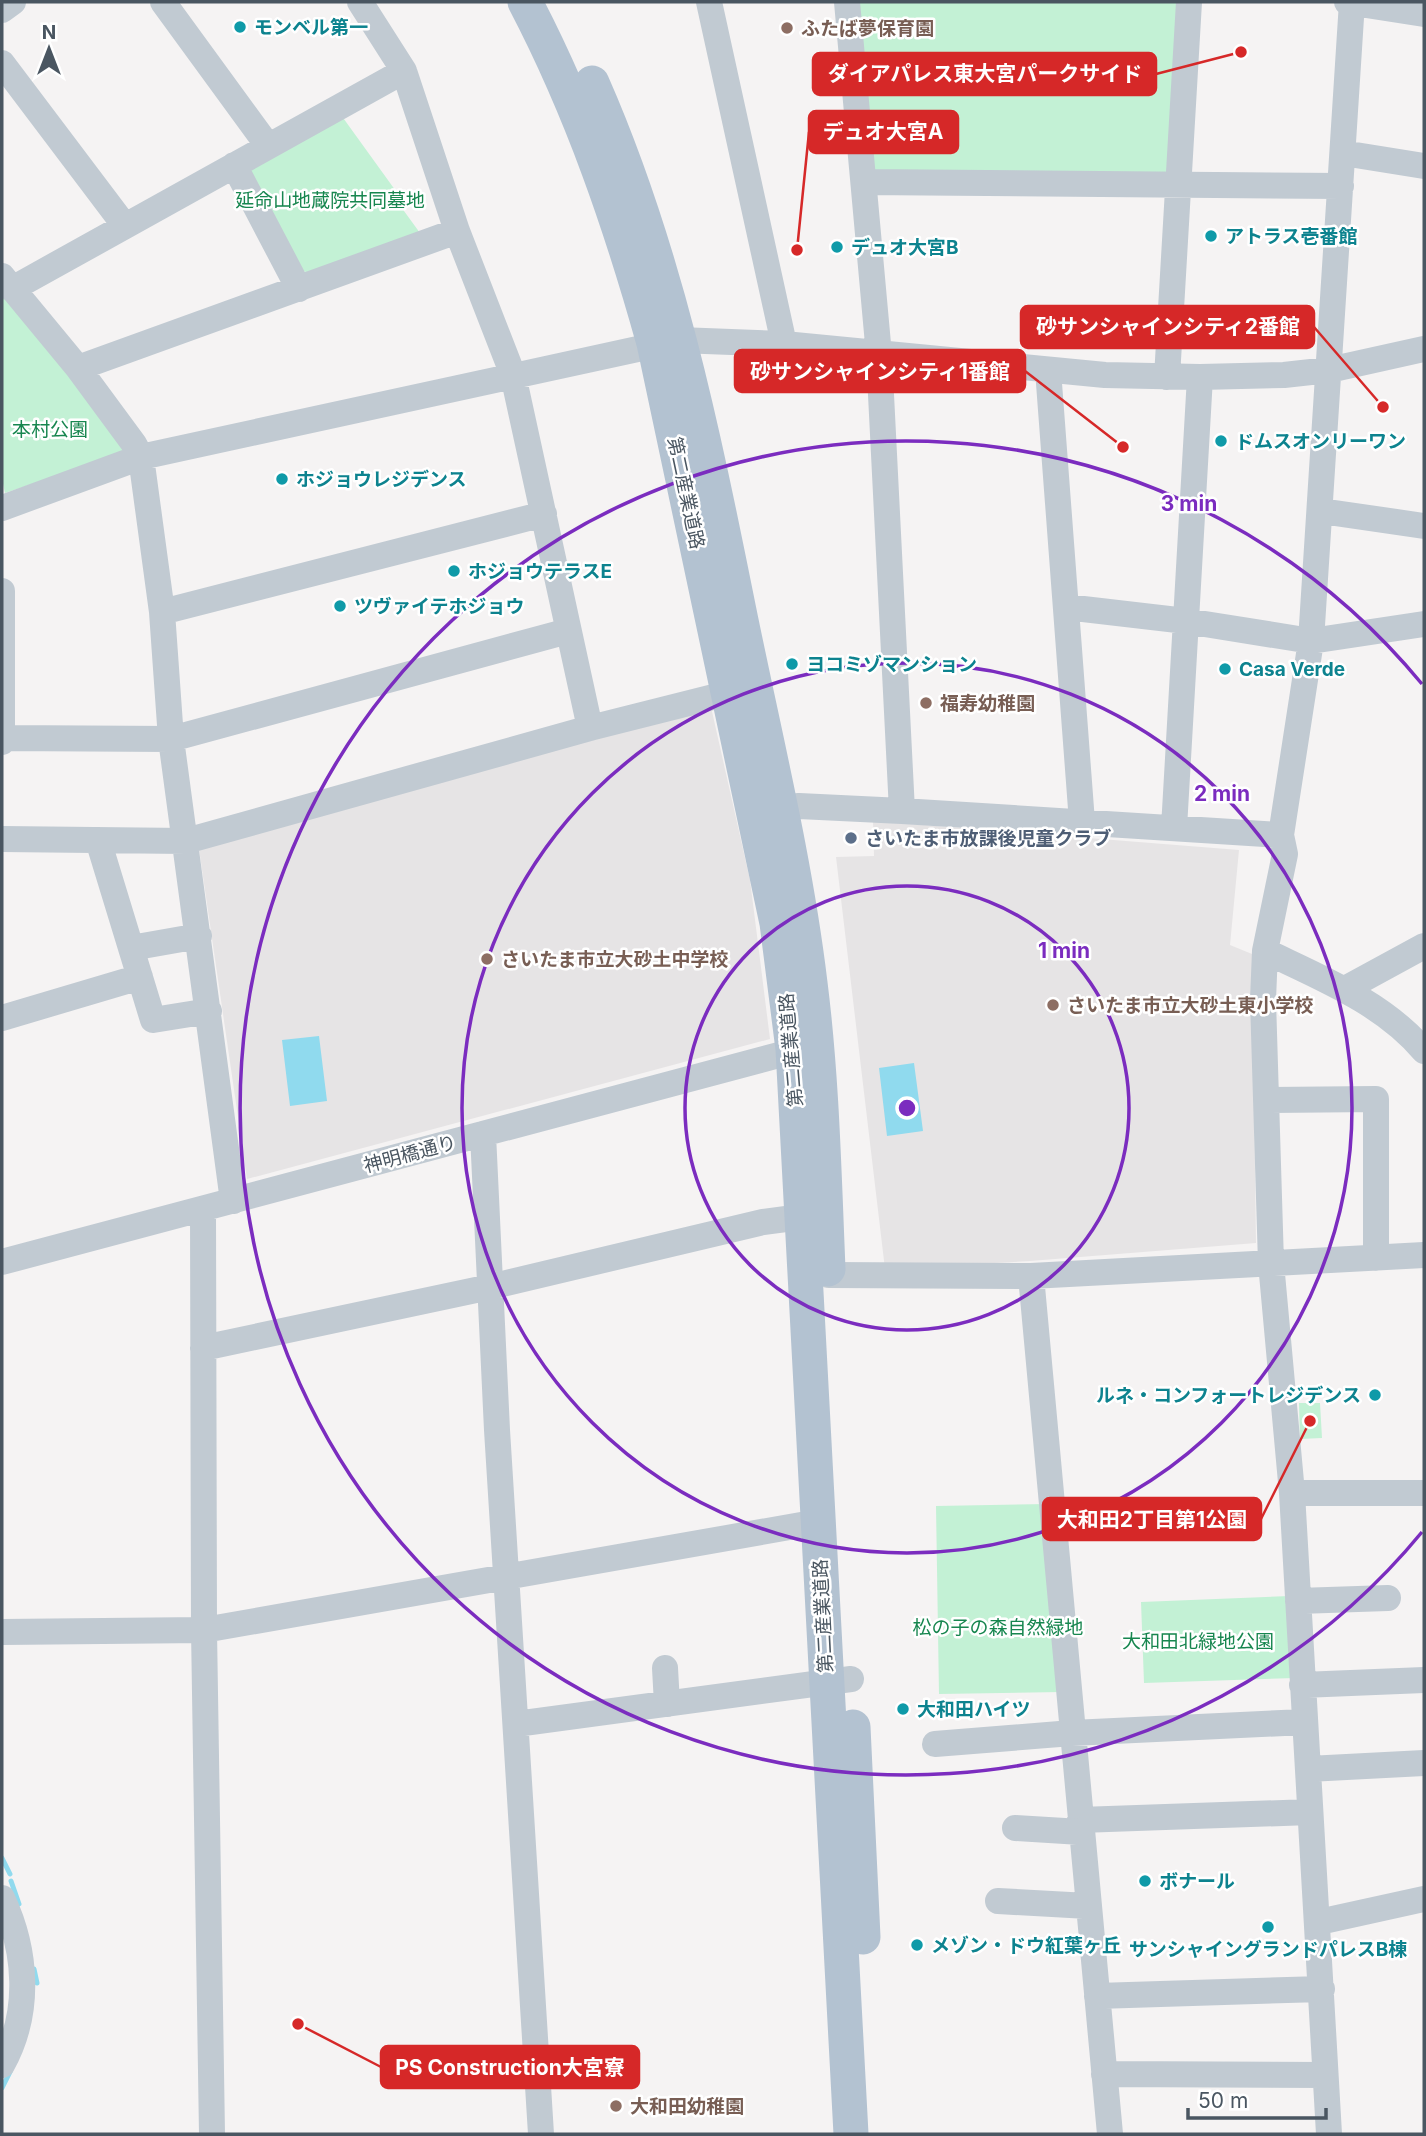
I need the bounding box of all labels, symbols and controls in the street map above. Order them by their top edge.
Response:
north arrow [14,14,84,84]
place label: モンベル第一 [254,16,368,39]
place label: ふたば夢保育園 [801,17,934,40]
marker: モンベル第一 [232,19,248,35]
marker: ふたば夢保育園 [779,20,795,36]
text: N [42,21,56,44]
callout: ダイアパレス東大宮パークサイド [813,53,1156,95]
text: ダイアパレス東大宮パークサイド [828,61,1142,86]
callout: デュオ大宮A [809,111,958,153]
text: デュオ大宮A [823,119,944,144]
park label: 延命山地蔵院共同墓地 [235,189,425,212]
place label: アトラス壱番館 [1225,225,1358,248]
marker: アトラス壱番館 [1203,228,1219,244]
place label: デュオ大宮B [851,236,959,259]
marker: デュオ大宮B [829,239,845,255]
callout: 砂サンシャインシティ2番館 [1021,306,1314,348]
text: 砂サンシャインシティ2番館 [1036,314,1300,339]
callout: 砂サンシャインシティ1番館 [735,350,1025,392]
text: 砂サンシャインシティ1番館 [750,359,1010,384]
park label: 本村公園 [12,418,88,441]
place label: ドムスオンリーワン [1235,430,1406,453]
marker: ドムスオンリーワン [1213,433,1229,449]
street label: 第二産業道路 [663,435,709,551]
place label: ホジョウレジデンス [296,468,467,491]
marker: ホジョウレジデンス [274,471,290,487]
text: 3 min [1161,491,1217,516]
place label: ホジョウテラスE [468,560,612,583]
marker: ホジョウテラスE [446,563,462,579]
place label: ツヴァイテホジョウ [354,595,525,618]
marker: ツヴァイテホジョウ [332,598,348,614]
place label: ヨコミゾマンション [806,653,977,676]
marker: ヨコミゾマンション [784,656,800,672]
place label: Casa Verde [1239,658,1345,681]
marker: Casa Verde [1217,661,1233,677]
place label: 福寿幼稚園 [940,692,1035,715]
marker: 福寿幼稚園 [918,695,934,711]
text: 2 min [1194,781,1250,806]
place label: さいたま市放課後児童クラブ [865,827,1111,850]
marker: さいたま市放課後児童クラブ [843,830,859,846]
text: 1 min [1038,938,1090,963]
place label: さいたま市立大砂土中学校 [501,948,728,971]
marker: さいたま市立大砂土中学校 [479,951,495,967]
street label: 第二産業道路 [775,992,807,1108]
place label: さいたま市立大砂土東小学校 [1067,994,1313,1017]
marker: さいたま市立大砂土東小学校 [1045,997,1061,1013]
centre of rings [895,1096,919,1120]
street label: 神明橋通り [361,1131,459,1177]
place label: ルネ・コンフォートレジデンス [1096,1384,1361,1407]
marker: ルネ・コンフォートレジデンス [1367,1387,1383,1403]
callout: 大和田2丁目第1公園 [1043,1498,1261,1540]
text: 大和田2丁目第1公園 [1057,1507,1247,1532]
street label: 第二産業道路 [809,1558,837,1674]
park label: 松の子の森自然緑地 [912,1616,1084,1639]
park label: 大和田北緑地公園 [1122,1630,1274,1653]
place label: 大和田ハイツ [917,1698,1031,1721]
marker: 大和田ハイツ [895,1701,911,1717]
place label: ボナール [1159,1870,1235,1893]
marker: ボナール [1137,1873,1153,1889]
marker: サンシャイングランドパレスB棟 [1260,1919,1276,1935]
place label: メゾン・ドウ紅葉ヶ丘 [931,1934,1121,1957]
marker: メゾン・ドウ紅葉ヶ丘 [909,1937,925,1953]
place label: サンシャイングランドパレスB棟 [1129,1938,1407,1961]
callout: PS Construction大宮寮 [381,2046,639,2088]
text: PS Construction大宮寮 [395,2055,625,2080]
scale bar [1188,2076,1326,2120]
text: 50 m [1198,2088,1248,2113]
place label: 大和田幼稚園 [630,2095,744,2118]
marker: 大和田幼稚園 [608,2098,624,2114]

